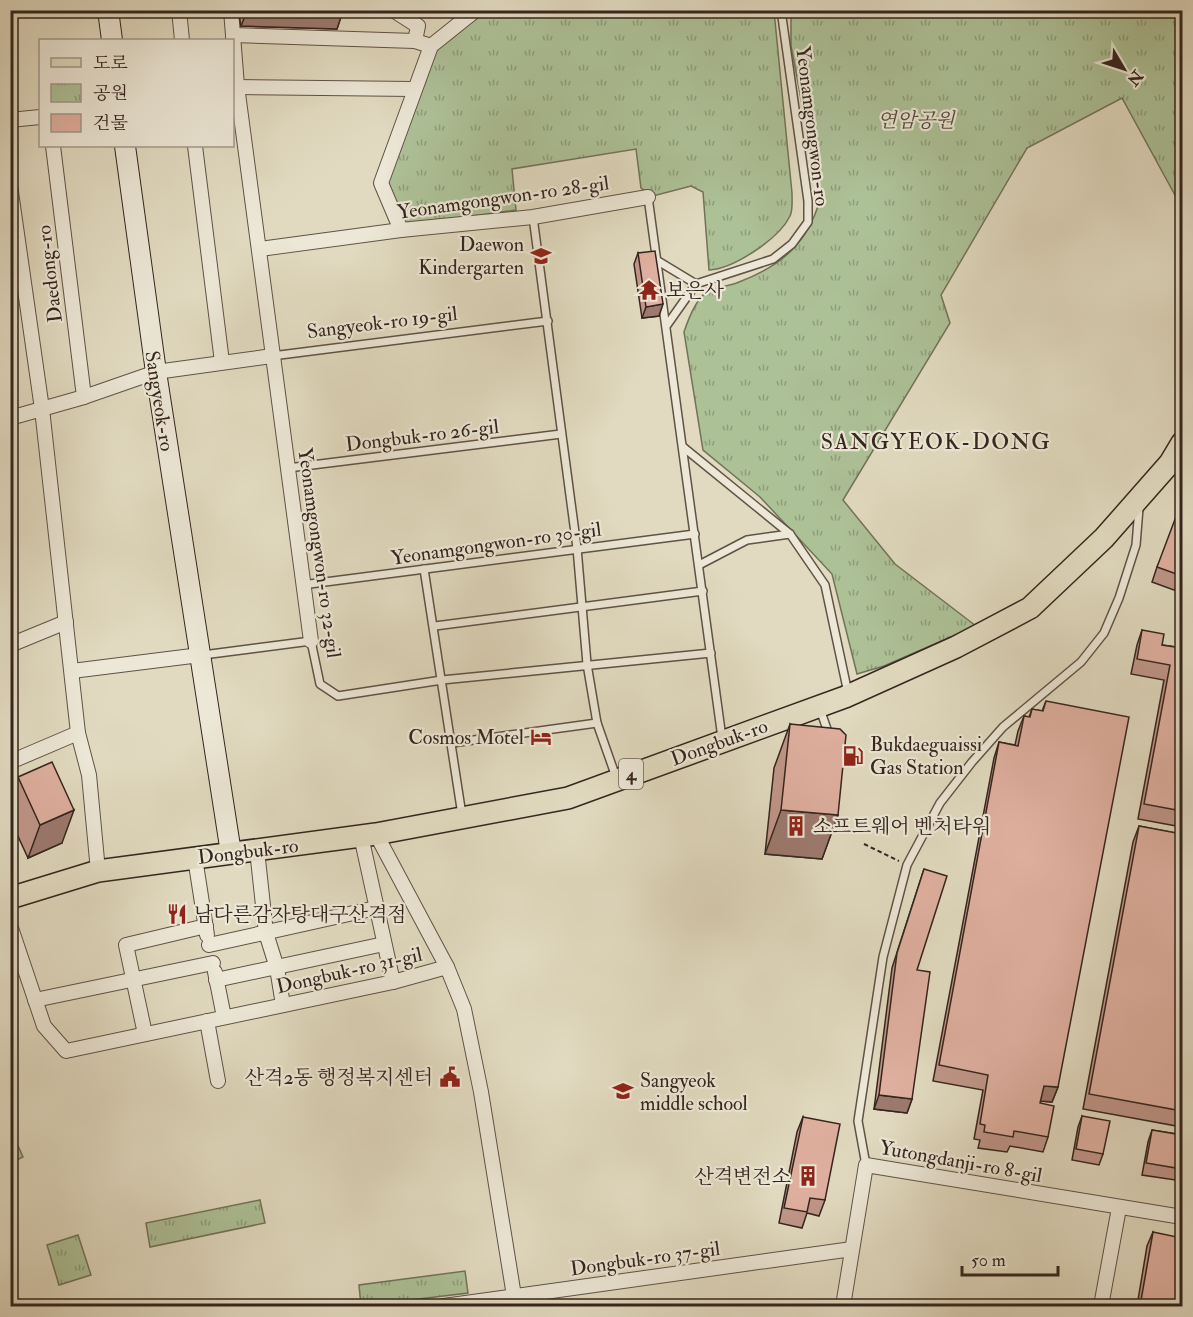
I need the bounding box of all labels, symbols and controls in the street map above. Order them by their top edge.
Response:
legend [39,39,234,147]
north arrow [1094,39,1154,99]
street label: Yeonamgongwon-ro [790,45,835,208]
text: 도로 [93,52,128,75]
text: N [1122,65,1148,90]
text: 공원 [93,82,128,105]
park label: 연암공원 [877,108,956,133]
text: 건물 [93,112,128,135]
street label: Yeonamgongwon-ro 28-gil [396,170,611,225]
street label: Daedong-ro [31,224,68,324]
place label: Daewon Kindergarten [418,232,524,280]
school or university icon: Daewon Kindergarten [529,244,553,268]
temple icon: 보은사 [637,278,661,302]
place label: 보은사 [666,278,725,303]
street label: Sangyeok-ro 19-gil [305,301,459,344]
street label: Sangyeok-ro [139,349,180,453]
street label: Dongbuk-ro 26-gil [344,414,500,457]
district label: SANGYEOK-DONG [821,428,1051,456]
street label: Yeonamgongwon-ro 32-gil [292,446,347,660]
street label: Yeonamgongwon-ro 30-gil [389,516,603,571]
street label: Dongbuk-ro [667,713,771,772]
place label: Cosmos Motel [408,725,524,750]
hotel icon: Cosmos Motel [529,725,553,749]
place label: Bukdaeguaissi Gas Station [870,732,982,780]
fuel station icon: Bukdaeguaissi Gas Station [841,744,865,768]
road number: 4 [619,759,643,789]
building icon: 소프트웨어 벤처타워 [784,814,808,838]
place label: 소프트웨어 벤처타워 [813,814,991,839]
street label: Dongbuk-ro [196,833,300,870]
restaurant icon: 남다른감자탕대구산격점 [165,902,189,926]
place label: 남다른감자탕대구산격점 [194,902,407,927]
street label: Dongbuk-ro 31-gil [274,942,425,999]
place label: 산격2동 행정복지센터 [245,1065,433,1090]
public building icon: 산격2동 행정복지센터 [438,1065,462,1089]
place label: Sangyeok middle school [640,1068,748,1116]
school or university icon: Sangyeok middle school [611,1079,635,1103]
street label: Yutongdanji-ro 8-gil [878,1135,1044,1188]
place label: 산격변전소 [694,1164,791,1189]
building icon: 산격변전소 [796,1164,820,1188]
street label: Dongbuk-ro 37-gil [569,1236,722,1281]
scale bar [962,1239,1058,1277]
text: 50 m [971,1249,1006,1272]

